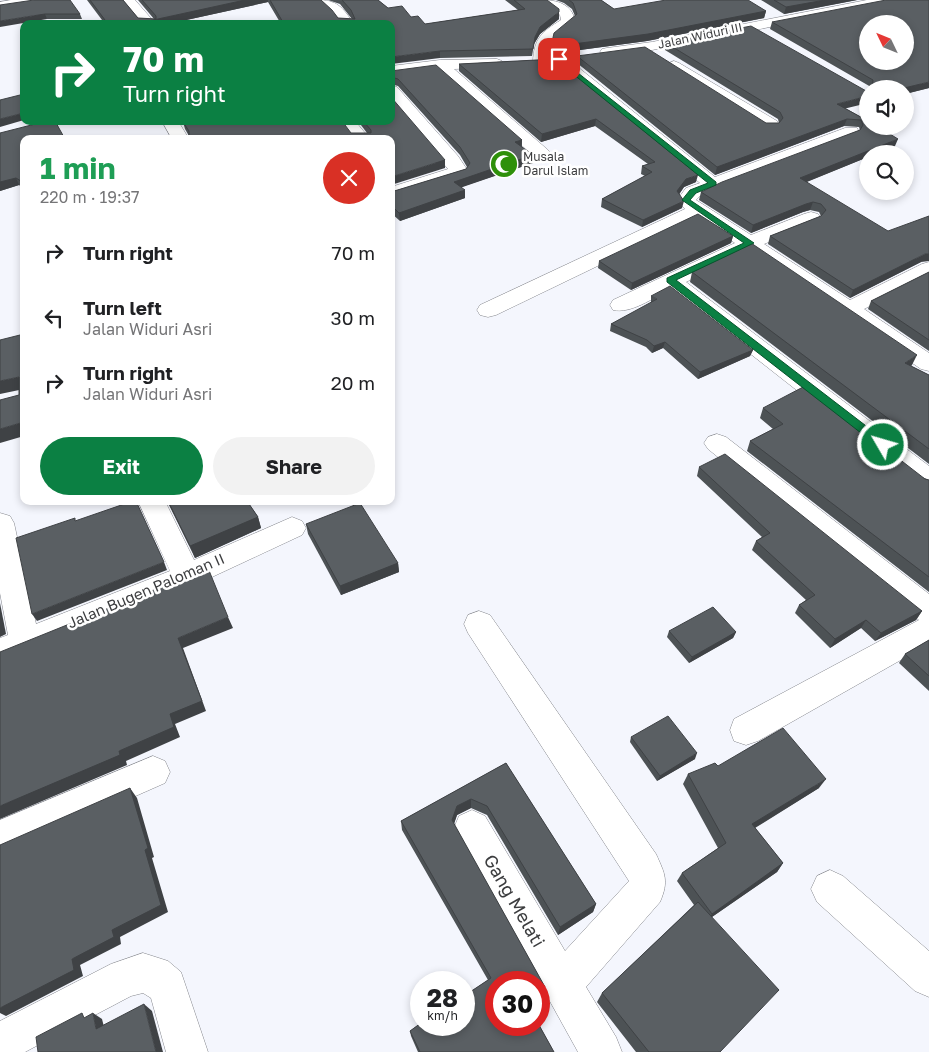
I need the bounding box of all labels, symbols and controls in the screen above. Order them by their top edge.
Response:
north arrow [859,15,914,70]
map controls [859,15,914,200]
street label: Jalan Widuri III [656,19,744,52]
text: 70 m [123,38,204,80]
pin [538,38,580,80]
icon: right [40,40,105,105]
icon: arrive [545,45,573,73]
text: Turn right [123,80,226,107]
button: sound [859,80,914,135]
button: search [859,145,914,200]
mosque icon: Musala Darul Islam [489,149,519,179]
place label: Musala Darul Islam [523,149,588,178]
text: 1 min [40,150,116,186]
button: close [323,152,375,204]
text: 220 m · 19:37 [40,187,140,207]
icon: right [40,239,68,267]
text: Turn right [83,241,173,264]
text: 70 m [332,241,375,264]
text: Turn left [83,296,162,319]
icon: left [40,304,68,332]
text: 30 m [331,306,375,329]
text: Jalan Widuri Asri [83,319,212,339]
text: Turn right [83,361,173,384]
icon: right [40,369,68,397]
text: 20 m [331,371,375,394]
text: Jalan Widuri Asri [83,384,212,404]
position arrow [856,418,908,470]
button: Exit [40,437,203,495]
button: Share [213,437,375,495]
street label: Jalan Bugen Paloman II [64,549,227,631]
street label: Gang Melati [480,850,550,951]
speed limit sign: 30 [485,971,550,1036]
text: 28 [427,982,458,1013]
text: km/h [427,1008,458,1023]

